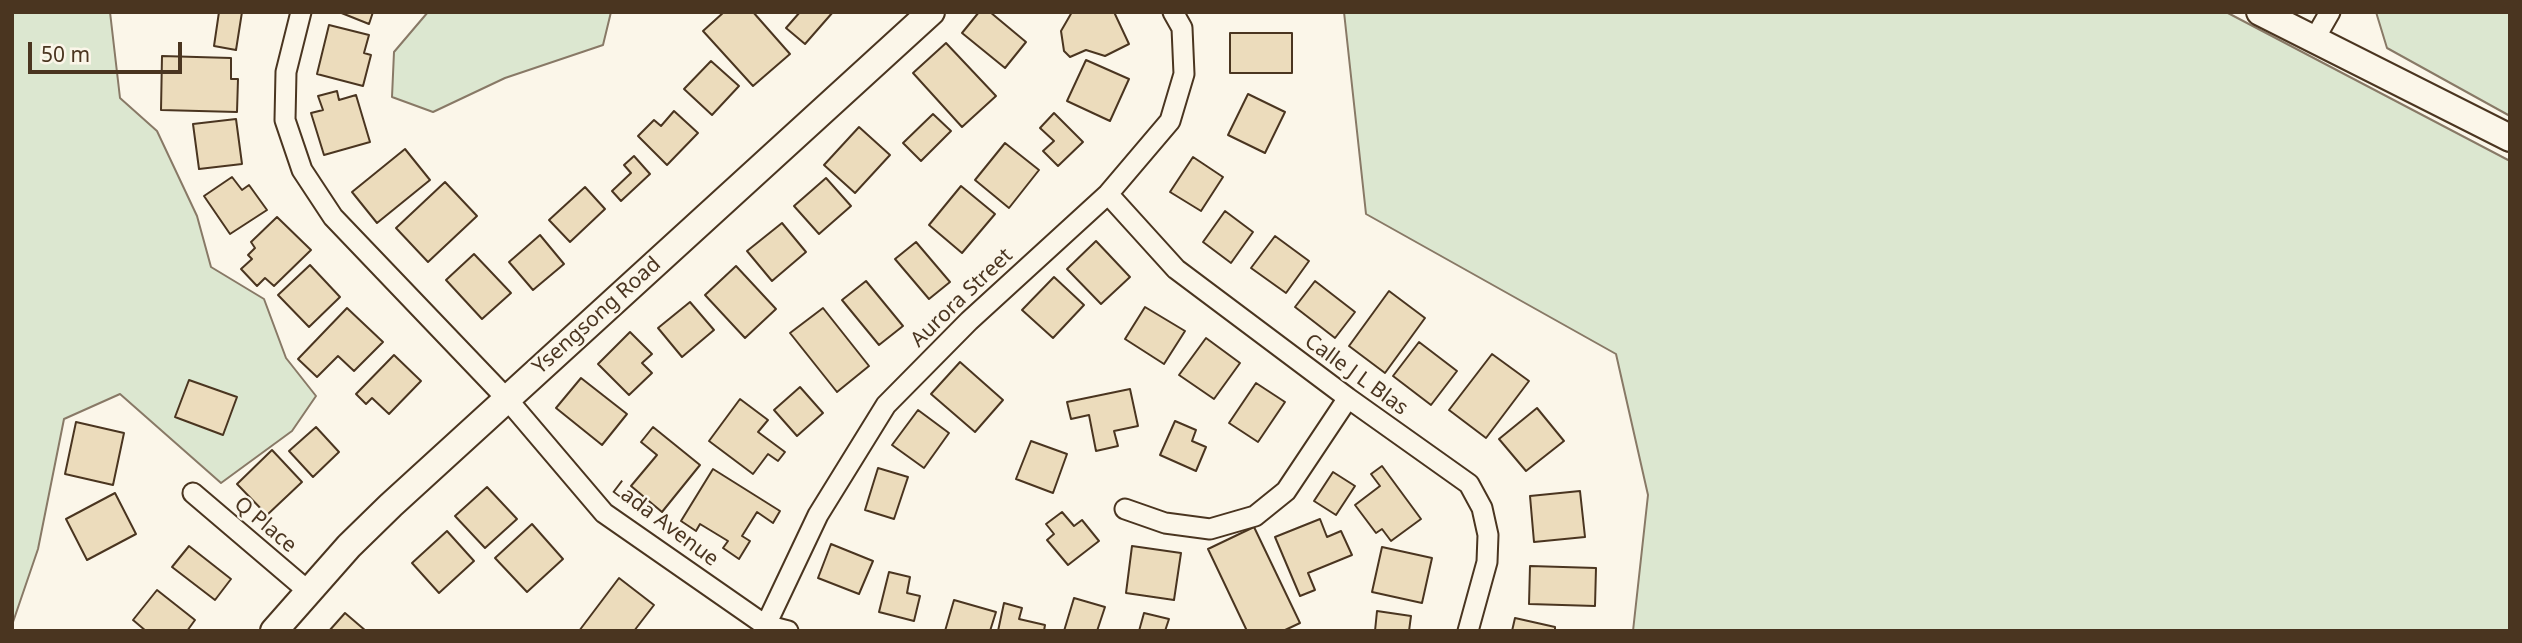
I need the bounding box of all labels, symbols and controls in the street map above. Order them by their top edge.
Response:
scale bar [32,28,186,72]
text: 50 m [41,40,90,68]
street label: Aurora Street [906,243,1018,353]
street label: Ysengsong Road [528,252,666,380]
street label: Calle J L Blas [1299,329,1413,421]
street label: Lada Avenue [607,476,723,572]
street label: Q Place [229,492,301,558]

